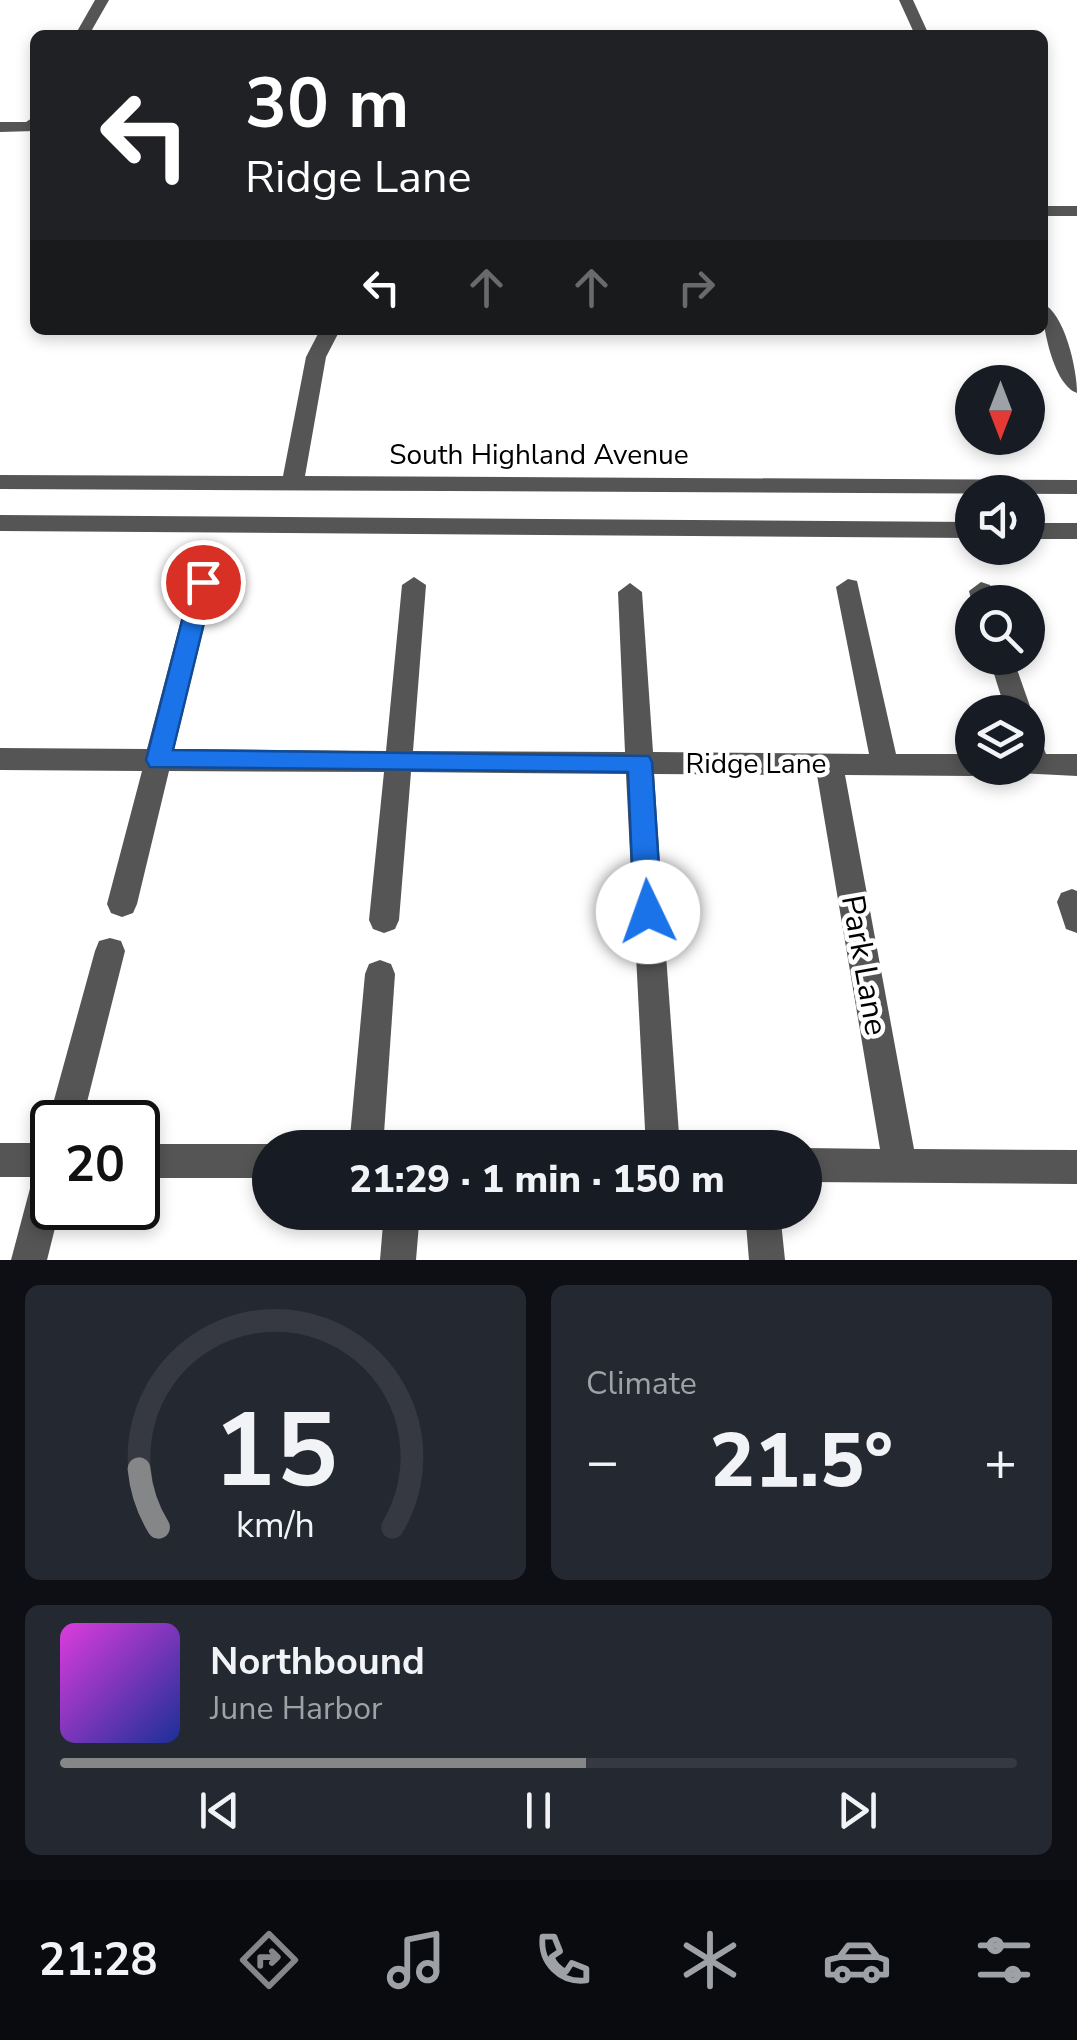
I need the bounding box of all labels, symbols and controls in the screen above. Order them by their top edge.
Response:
text: 30 m [245,56,409,152]
icon: left [80,70,210,200]
text: Ridge Lane [245,147,471,208]
icon: left [354,260,409,315]
icon: ahead [459,260,514,315]
icon: ahead [564,260,619,315]
icon: right [669,260,724,315]
north arrow [955,365,1045,455]
map controls [955,365,1045,785]
street label: South Highland Avenue [389,436,689,474]
button: sound [955,475,1045,565]
pin [161,540,246,625]
icon: arrive [176,555,231,610]
button: search [955,585,1045,675]
button: layers [955,695,1045,785]
street label: Ridge Lane [686,745,826,783]
position arrow [596,860,700,964]
street label: Park Lane [831,892,898,1039]
speed limit sign: 20 [30,1100,160,1230]
text: 21:29 · 1 min · 150 m [349,1154,725,1205]
text: Climate [586,1362,697,1405]
text: 15 [213,1380,338,1522]
text: 21.5° [710,1410,893,1512]
text: − [586,1424,619,1499]
text: + [984,1424,1017,1499]
text: km/h [236,1501,315,1550]
text: Northbound [210,1636,425,1687]
text: June Harbor [210,1687,382,1730]
icon: previous [192,1783,247,1838]
icon: pause [511,1783,566,1838]
icon: next [830,1783,885,1838]
icon: directions [234,1925,304,1995]
icon: music [381,1925,451,1995]
icon: phone [528,1925,598,1995]
icon: climate [675,1925,745,1995]
icon: car [822,1925,892,1995]
icon: filters [969,1925,1039,1995]
text: 21:28 [38,1930,158,1991]

